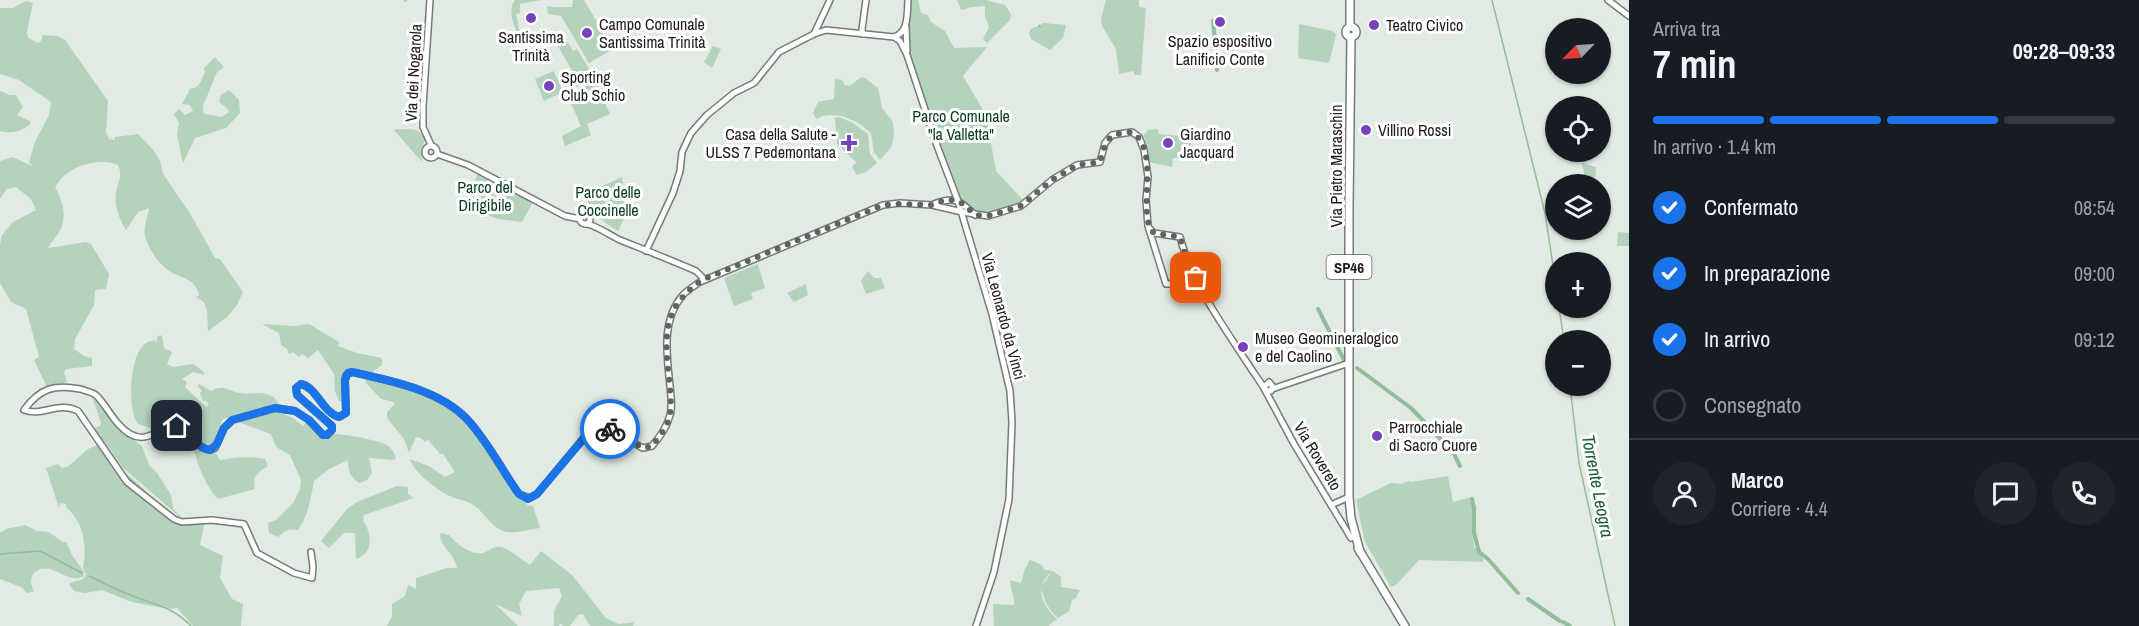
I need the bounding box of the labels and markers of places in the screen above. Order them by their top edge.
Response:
marker: Santissima Trinità [524,11,538,25]
place label: Campo Comunale Santissima Trinità [599,13,706,53]
place label: Teatro Civico [1386,14,1463,36]
marker: Spazio espositivo Lanificio Conte [1213,15,1227,29]
marker: Teatro Civico [1367,18,1381,32]
place label: Santissima Trinità [498,26,565,66]
marker: Campo Comunale Santissima Trinità [580,26,594,40]
place label: Spazio espositivo Lanificio Conte [1168,30,1272,70]
place label: Sporting Club Schio [561,66,625,106]
marker: Sporting Club Schio [542,79,556,93]
place label: Villino Rossi [1378,119,1451,141]
place label: Casa della Salute - ULSS 7 Pedemontana [705,123,837,163]
place label: Giardino Jacquard [1180,123,1234,163]
marker: Villino Rossi [1359,123,1373,137]
marker: Casa della Salute - ULSS 7 Pedemontana [840,134,858,152]
marker: Giardino Jacquard [1161,136,1175,150]
pin [1170,252,1221,303]
place label: Museo Geomineralogico e del Caolino [1255,327,1399,367]
marker: Museo Geomineralogico e del Caolino [1236,340,1250,354]
pin [151,400,202,451]
place label: Parrocchiale di Sacro Cuore [1389,416,1477,456]
marker: Parrocchiale di Sacro Cuore [1370,429,1384,443]

